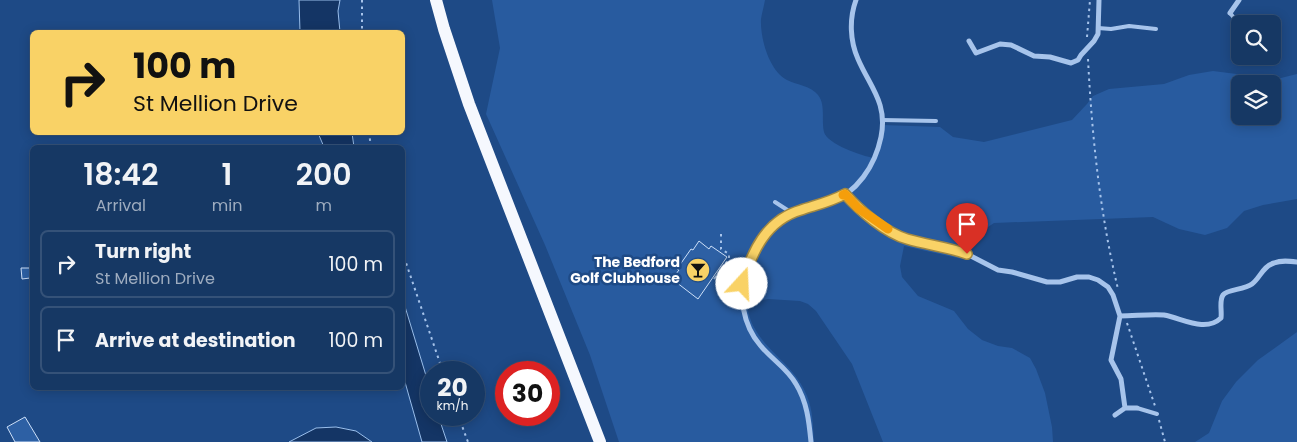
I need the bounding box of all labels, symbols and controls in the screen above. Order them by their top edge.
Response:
map controls [1231,15,1281,125]
button: search [1231,15,1281,65]
text: 100 m [133,41,236,90]
icon: right [50,50,115,115]
button: layers [1231,75,1281,125]
text: St Mellion Drive [133,88,298,119]
text: 18:42 [83,153,158,196]
text: 1 [222,153,232,196]
text: 200 [296,153,352,196]
text: Arrival [96,194,146,217]
text: min [212,194,242,217]
text: m [315,194,332,217]
pin [946,203,988,254]
icon: arrive [953,210,981,238]
text: Turn right [95,238,191,265]
icon: right [52,250,80,278]
text: 100 m [328,251,383,278]
place label: The Bedford Golf Clubhouse [570,252,680,288]
bar icon: The Bedford Golf Clubhouse [685,257,711,283]
position arrow [715,257,767,309]
text: St Mellion Drive [95,267,215,290]
icon: arrive [52,326,80,354]
text: Arrive at destination [95,327,296,354]
text: 100 m [328,327,383,354]
speed limit sign: 30 [495,361,560,426]
text: 20 [437,370,468,405]
text: km/h [437,397,468,414]

